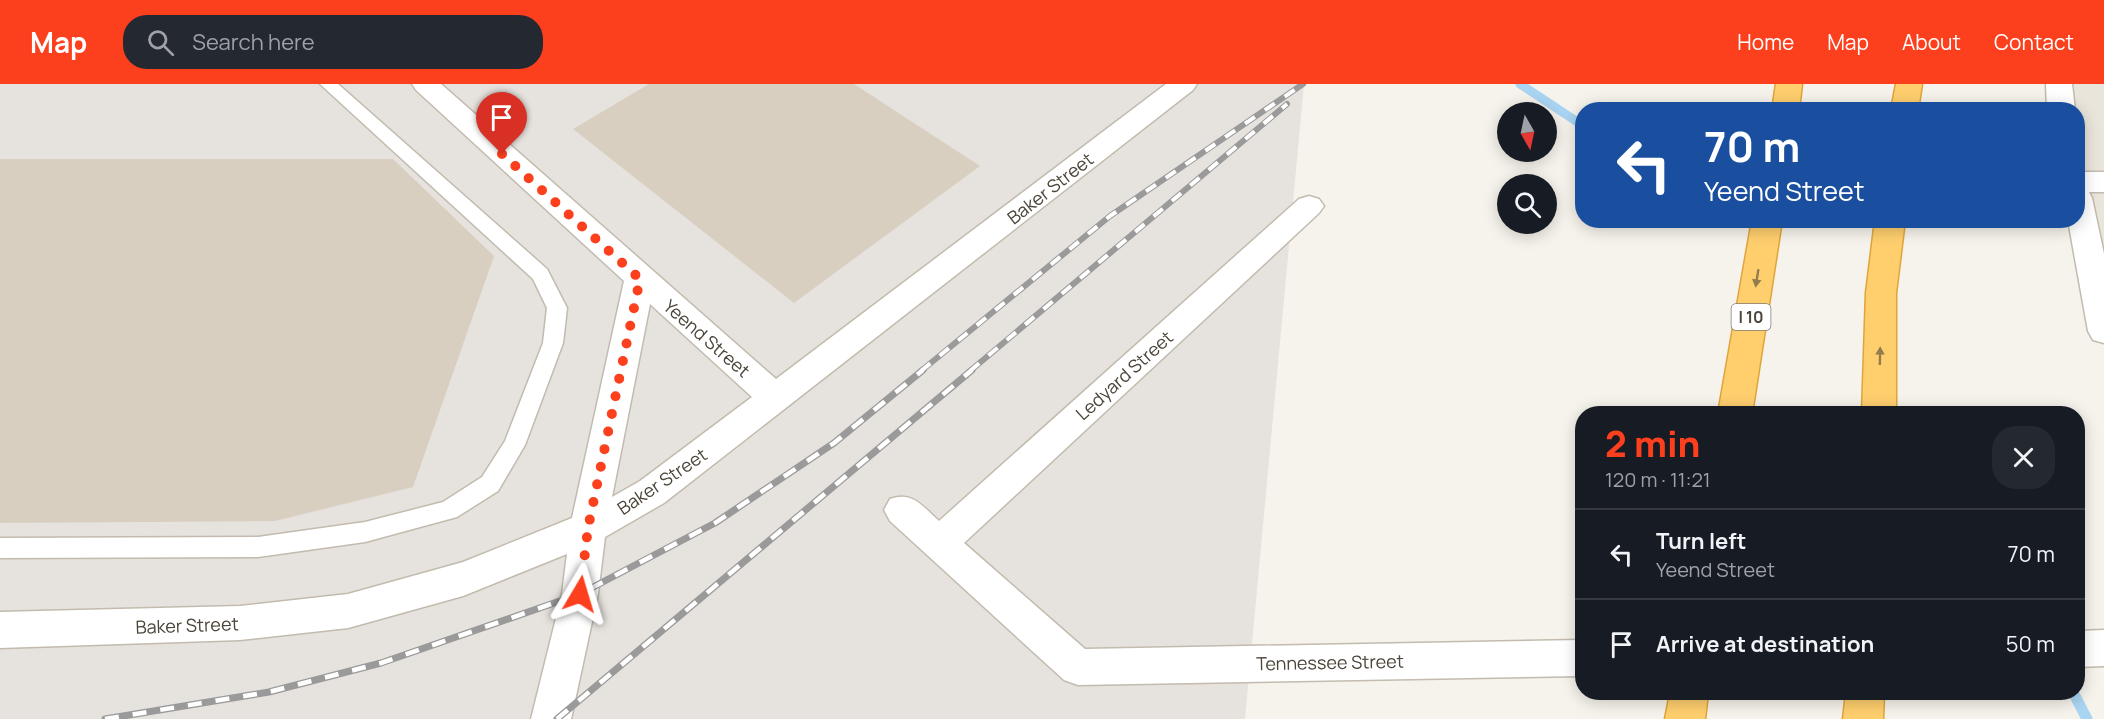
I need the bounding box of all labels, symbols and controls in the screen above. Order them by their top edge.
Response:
search box [123,15,543,69]
text: Map [30,23,87,61]
icon: search [144,26,177,59]
text: Search here [192,27,315,57]
text: Home [1737,28,1794,56]
text: Map [1827,28,1869,56]
text: About [1902,28,1961,56]
text: Contact [1994,28,2074,56]
pin [476,92,527,154]
icon: arrive [485,101,518,134]
north arrow [1497,102,1557,162]
map controls [1497,102,1557,234]
text: 70 m [1704,117,1800,175]
icon: left [1605,126,1683,204]
street label: Baker Street [1002,147,1098,229]
text: Yeend Street [1704,172,1865,209]
button: search [1497,174,1557,234]
one-way arrow [1753,269,1762,288]
street label: Yeend Street [659,294,755,382]
road number: I 10 [1732,304,1770,330]
street label: Ledyard Street [1070,325,1178,425]
one-way arrow [1875,346,1885,365]
text: 2 min [1605,419,1700,468]
button: close [1992,426,2055,489]
street label: Baker Street [612,442,712,520]
text: 120 m · 11:21 [1605,466,1711,493]
text: Turn left [1656,526,1746,556]
icon: left [1605,538,1638,571]
text: 70 m [2007,539,2055,569]
text: Yeend Street [1656,556,1775,583]
position arrow [548,562,612,626]
street label: Baker Street [135,611,239,639]
icon: arrive [1605,628,1638,661]
text: Arrive at destination [1656,629,1874,659]
text: 50 m [2006,629,2055,659]
street label: Tennessee Street [1256,649,1404,675]

